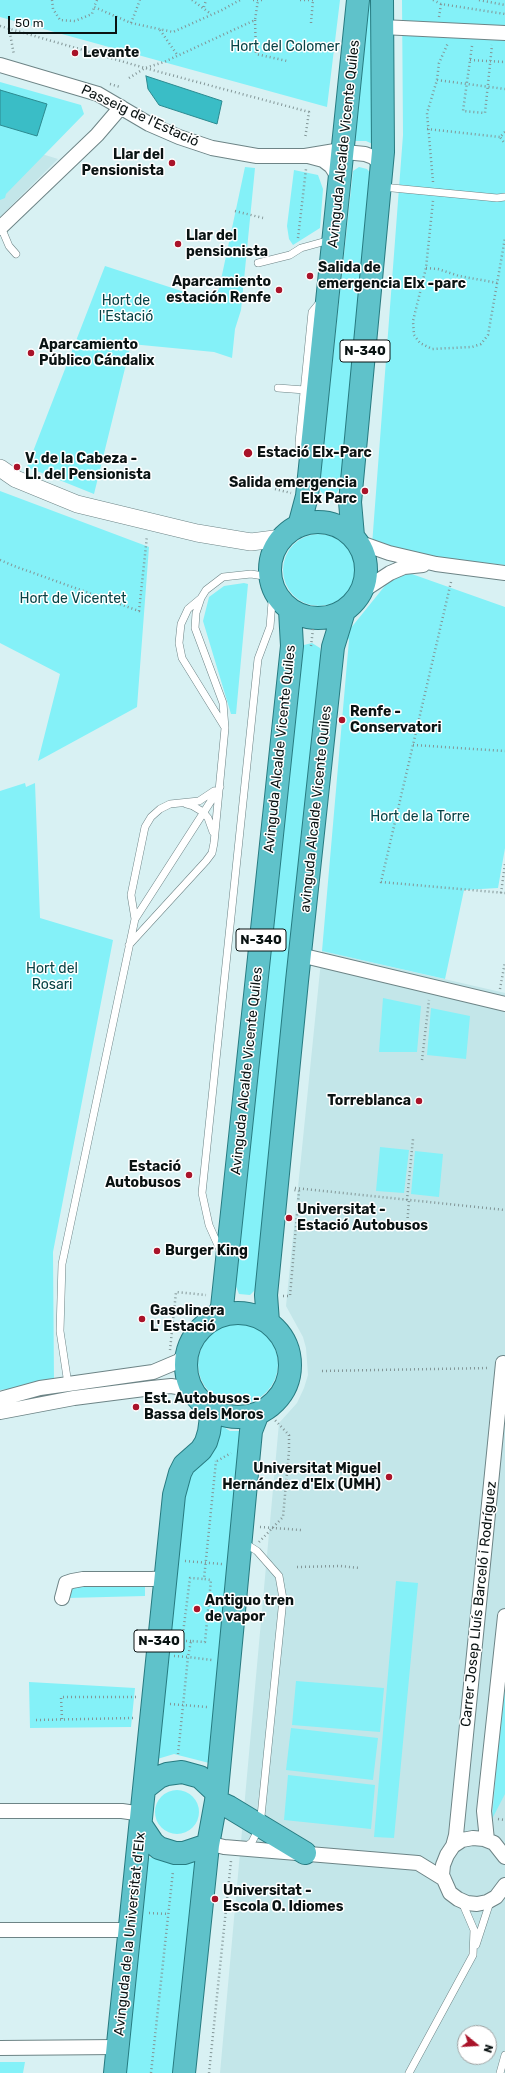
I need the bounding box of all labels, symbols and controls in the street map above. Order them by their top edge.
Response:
scale bar [10,8,119,34]
text: 50 m [15,16,43,30]
park label: Hort del Colomer [230,39,340,55]
street label: Avinguda Alcalde Vicente Quiles [325,39,363,249]
place label: Levante [83,45,139,61]
marker: Levante [70,48,80,58]
street label: Passeig de l'Estació [78,81,202,151]
place label: Llar del Pensionista [81,147,164,180]
marker: Llar del Pensionista [167,158,177,168]
place label: Llar del pensionista [186,228,268,260]
marker: Llar del pensionista [173,239,183,249]
place label: Salida de emergencia Elx -parc [318,260,466,292]
marker: Salida de emergencia Elx -parc [305,271,315,281]
place label: Aparcamiento estación Renfe [166,274,271,306]
marker: Aparcamiento estación Renfe [274,285,284,295]
park label: Hort de l'Estació [99,293,153,326]
place label: Aparcamiento Público Cándalix [39,337,154,370]
road number: N-340 [340,340,390,362]
marker: Aparcamiento Público Cándalix [26,348,36,358]
place label: Estació Elx-Parc [257,445,372,461]
marker: Estació Elx-Parc [242,447,254,459]
place label: V. de la Cabeza - Ll. del Pensionista [25,451,151,484]
marker: V. de la Cabeza - Ll. del Pensionista [12,462,22,472]
place label: Salida emergencia Elx Parc [229,475,357,508]
marker: Salida emergencia Elx Parc [360,486,370,496]
park label: Hort de Vicentet [19,591,127,607]
street label: Avinguda Alcalde Vicente Quiles [261,644,299,854]
place label: Renfe - Conservatori [350,704,441,736]
street label: avinguda Alcalde Vicente Quiles [297,705,335,913]
marker: Renfe - Conservatori [337,715,347,725]
park label: Hort de la Torre [370,809,470,825]
road number: N-340 [236,929,286,951]
park label: Hort del Rosari [26,961,78,994]
street label: Avinguda Alcalde Vicente Quiles [228,966,266,1176]
place label: Torreblanca [327,1093,411,1109]
marker: Torreblanca [414,1096,424,1106]
place label: Estació Autobusos [105,1159,181,1192]
marker: Estació Autobusos [184,1170,194,1180]
place label: Universitat - Estació Autobusos [297,1202,428,1234]
marker: Universitat - Estació Autobusos [284,1213,294,1223]
place label: Burger King [165,1243,248,1259]
marker: Burger King [152,1246,162,1256]
place label: Gasolinera L' Estació [150,1303,224,1336]
marker: Gasolinera L' Estació [137,1314,147,1324]
place label: Est. Autobusos - Bassa dels Moros [144,1391,263,1424]
marker: Est. Autobusos - Bassa dels Moros [131,1402,141,1412]
place label: Universitat Miguel Hernández d'Elx (UMH) [222,1461,381,1494]
marker: Universitat Miguel Hernández d'Elx (UMH) [384,1472,394,1482]
street label: Carrer Josep Lluís Barceló i Rodríguez [458,1480,500,1728]
place label: Antiguo tren de vapor [205,1593,294,1626]
marker: Antiguo tren de vapor [192,1604,202,1614]
road number: N-340 [134,1630,184,1652]
street label: Avinguda de la Universitat d'Elx [111,1831,149,2037]
place label: Universitat - Escola O. Idiomes [223,1883,343,1916]
marker: Universitat - Escola O. Idiomes [210,1894,220,1904]
north arrow [457,2025,497,2065]
text: N [481,2043,495,2054]

